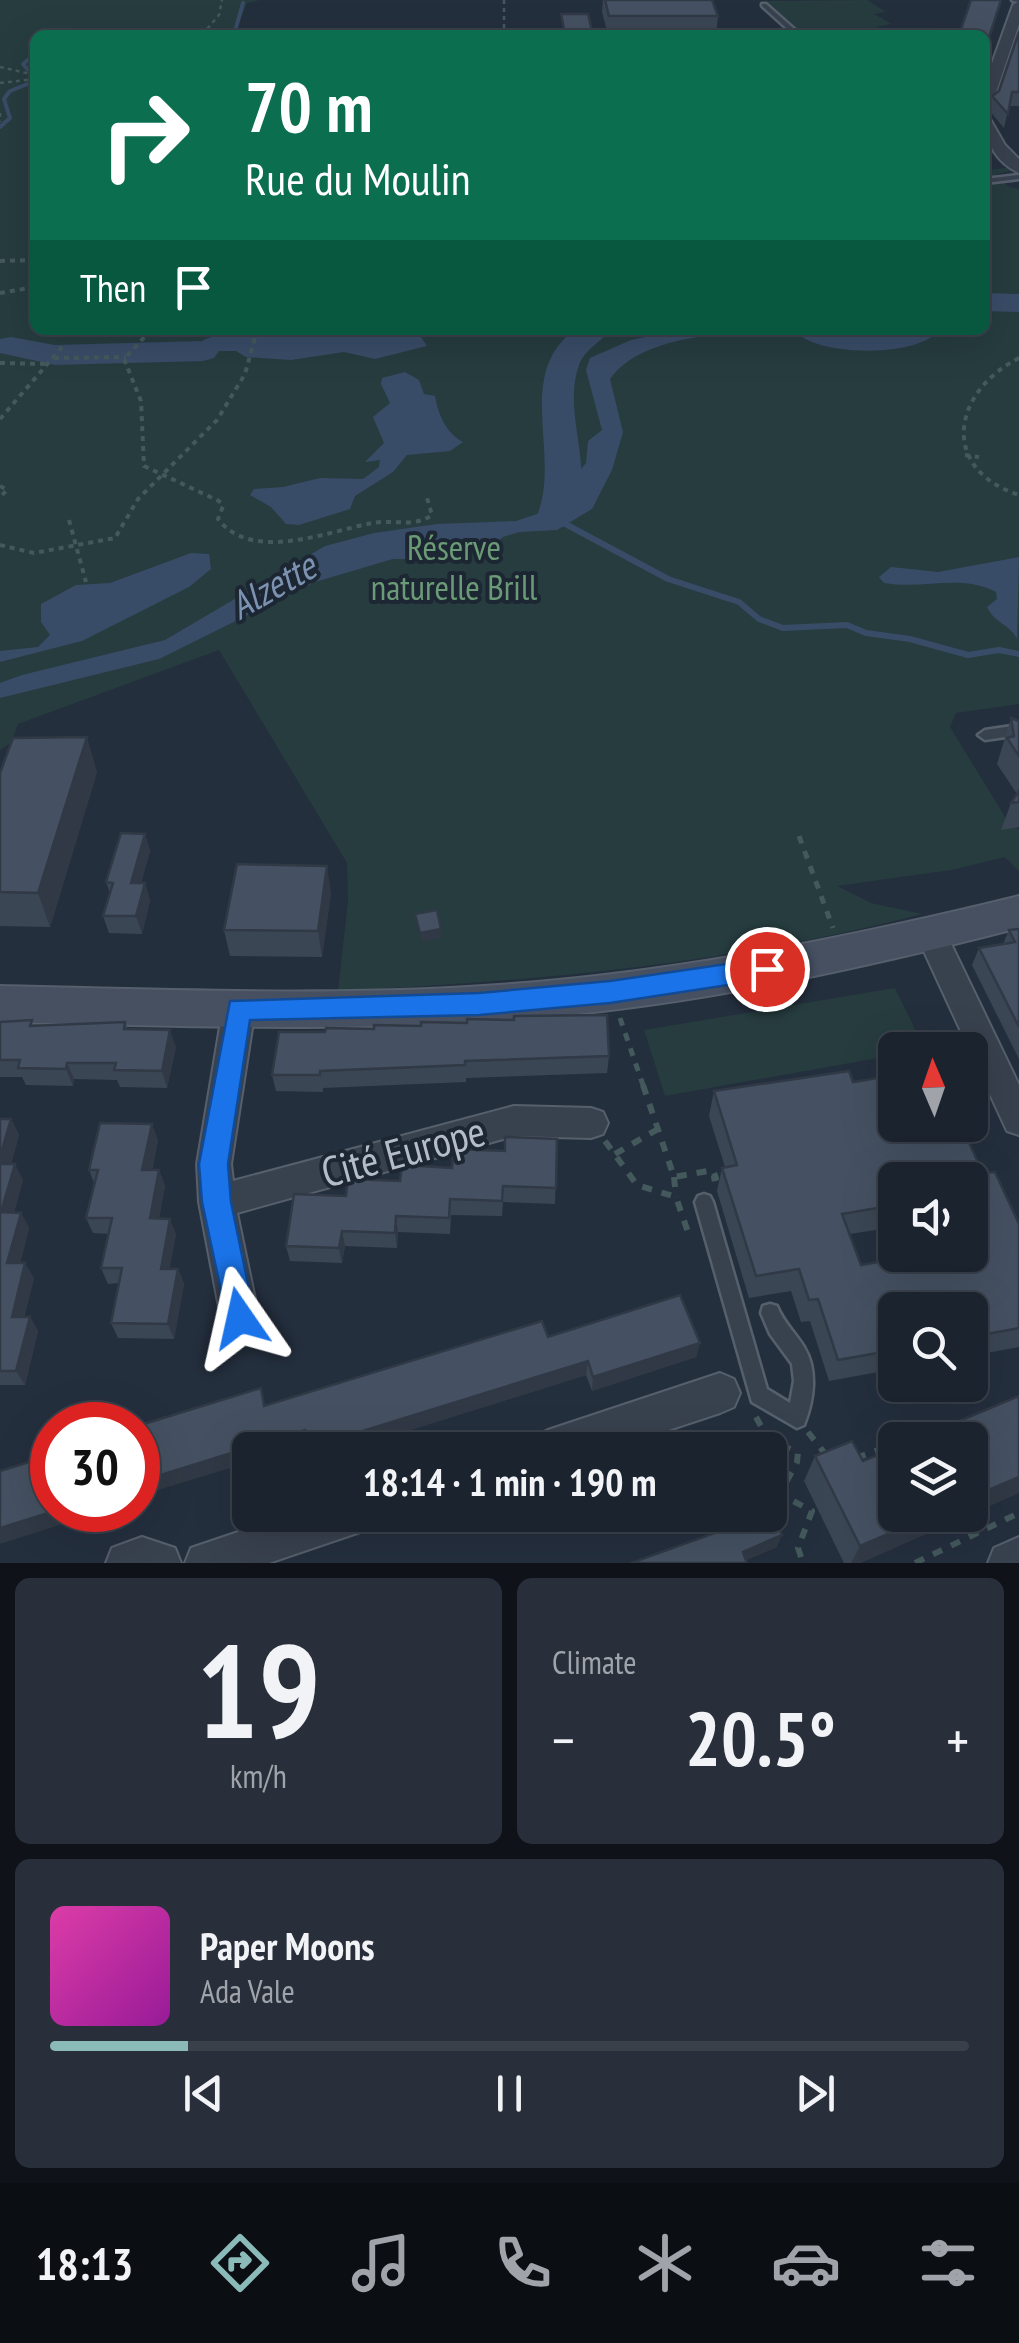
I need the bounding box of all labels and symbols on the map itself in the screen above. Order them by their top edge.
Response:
park label: Réserve naturelle Brill [371,524,537,610]
water label: Alzette [220,540,326,629]
pin [725,927,810,1012]
north arrow [878,1032,988,1142]
street label: Cité Europe [315,1103,491,1199]
position arrow [188,1266,292,1370]
speed limit sign: 30 [30,1402,160,1532]

